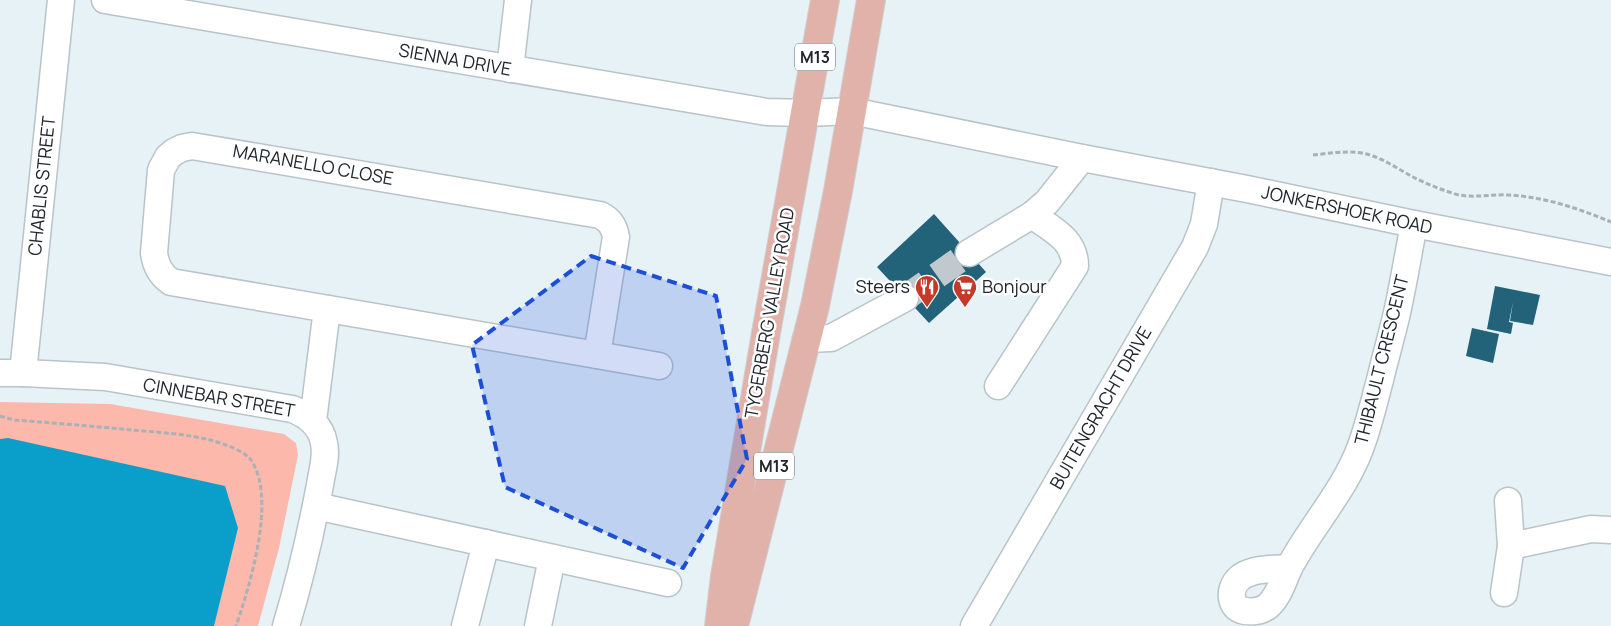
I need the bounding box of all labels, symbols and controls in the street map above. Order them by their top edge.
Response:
street label: SIENNA DRIVE [397,37,513,81]
road number: M13 [795,44,835,70]
street label: CHABLIS STREET [22,115,60,257]
street label: MARANELLO CLOSE [231,138,395,190]
street label: JONKERSHOEK ROAD [1260,179,1435,239]
street label: TYGERBERG VALLEY ROAD [739,205,799,420]
street label: THIBAULT CRESCENT [1348,272,1414,447]
place label: Steers [855,274,910,298]
restaurant icon: Steers [914,274,940,308]
supermarket icon: Bonjour [952,274,978,308]
place label: Bonjour [982,274,1047,298]
street label: BUITENGRACHT DRIVE [1044,322,1157,493]
street label: CINNEBAR STREET [141,372,297,422]
road number: M13 [754,452,794,480]

